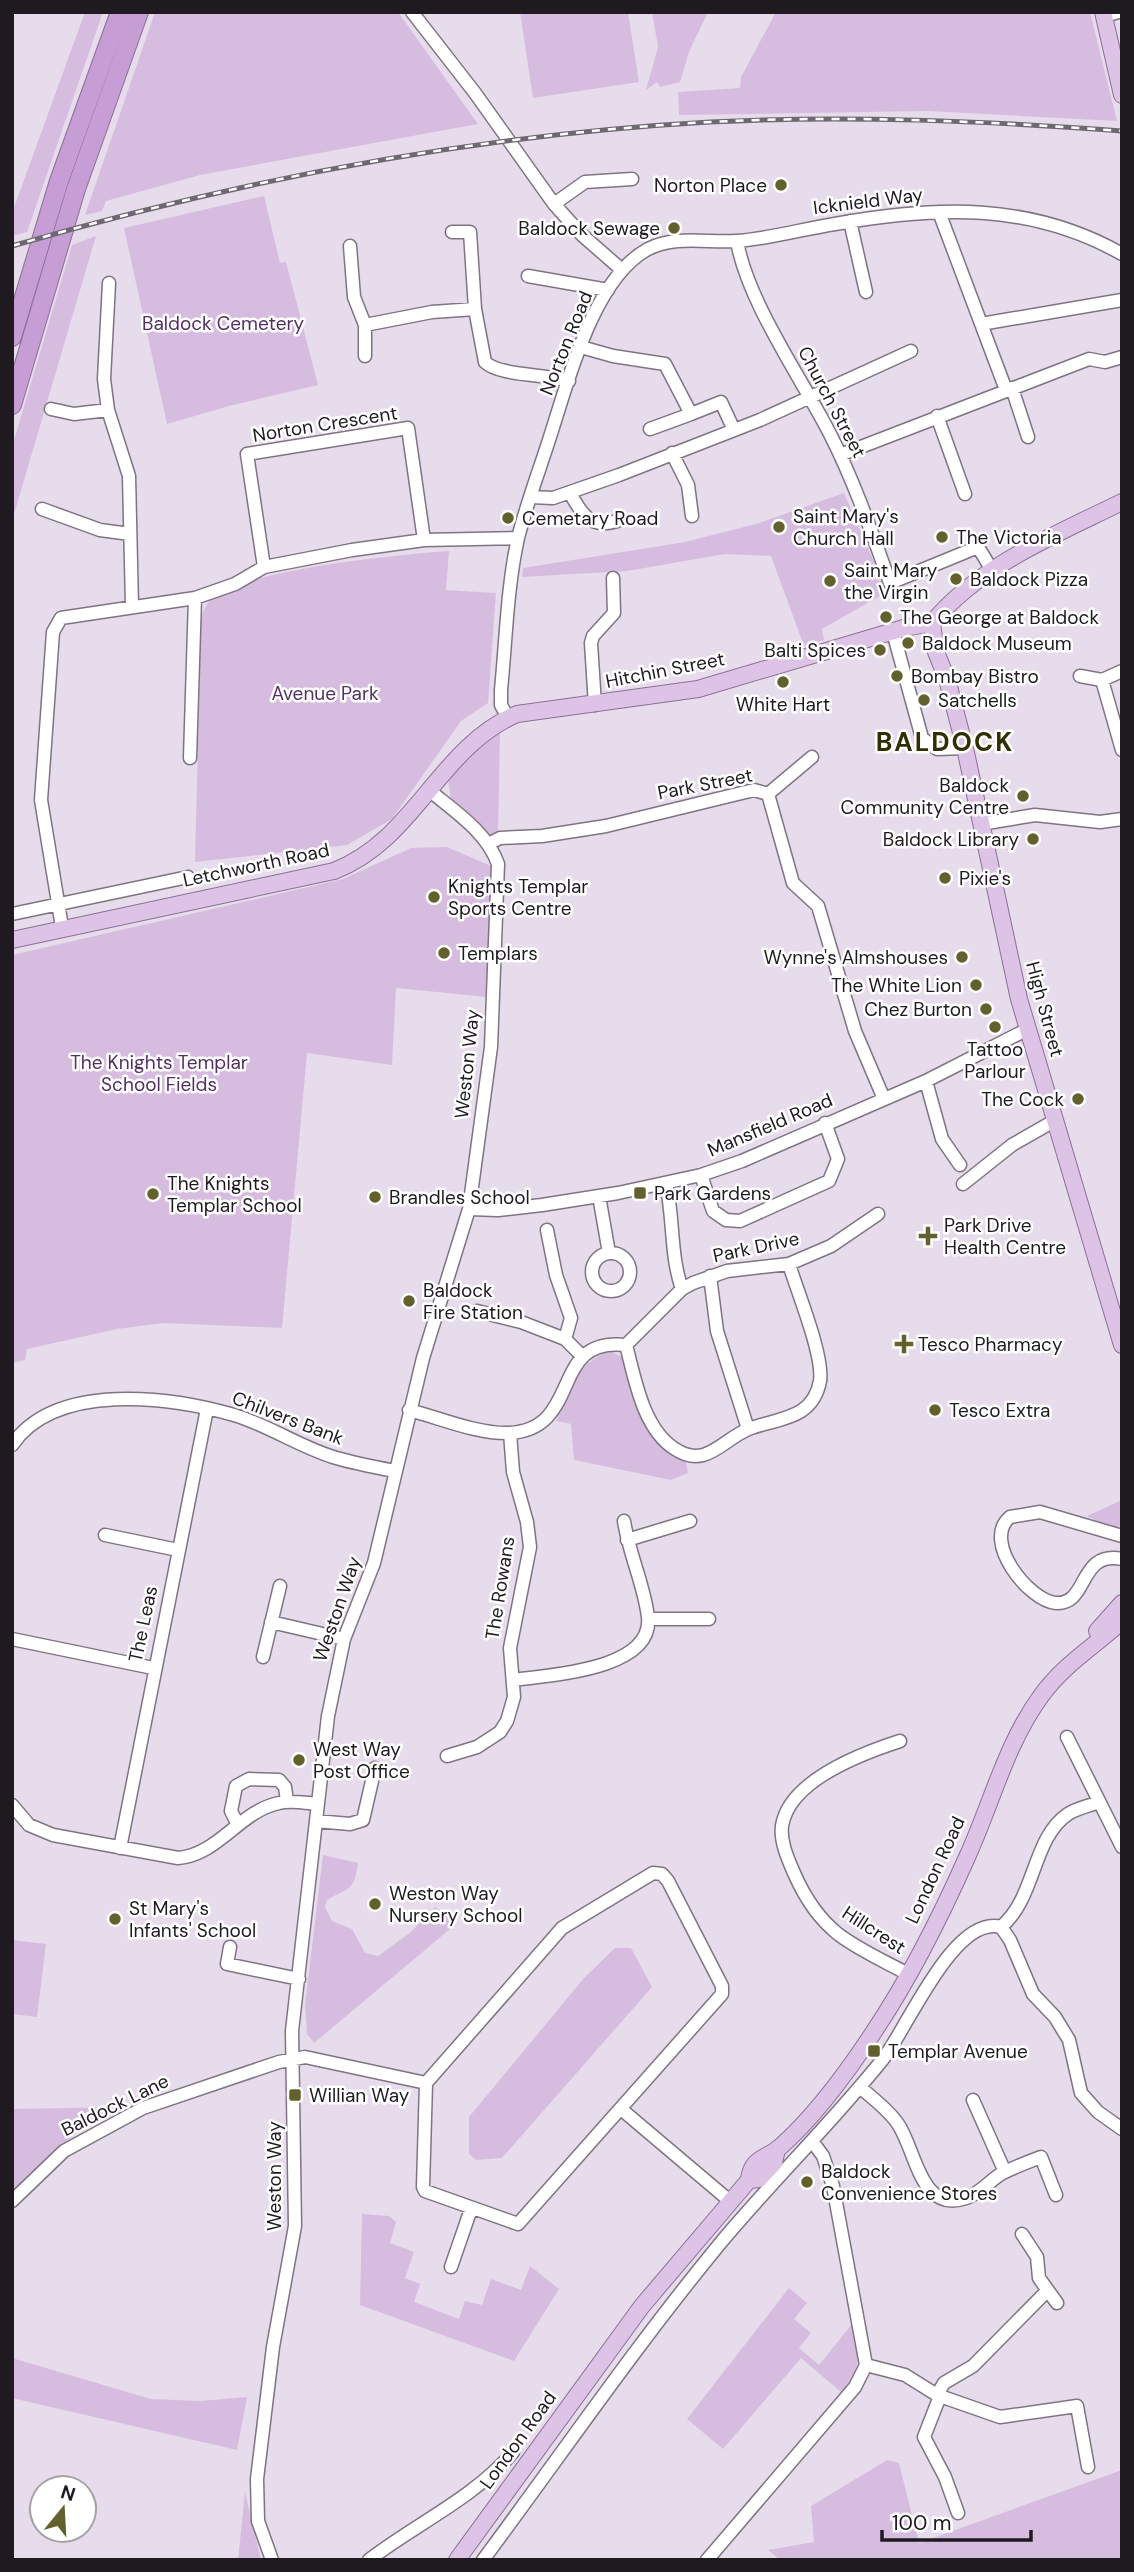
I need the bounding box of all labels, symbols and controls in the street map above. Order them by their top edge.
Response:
place label: Norton Place [654,173,767,198]
marker: Norton Place [773,177,789,193]
street label: Icknield Way [812,182,925,220]
place label: Baldock Sewage [518,216,660,241]
marker: Baldock Sewage [666,220,682,236]
street label: Norton Road [534,287,598,399]
park label: Baldock Cemetery [142,311,304,336]
street label: Church Street [792,342,872,462]
street label: Norton Crescent [251,400,399,448]
place label: Saint Mary's Church Hall [793,504,899,551]
place label: Cemetary Road [522,506,658,531]
marker: Cemetary Road [500,510,516,526]
marker: Saint Mary's Church Hall [771,519,787,535]
place label: The Victoria [956,525,1062,550]
marker: The Victoria [934,529,950,545]
place label: Saint Mary the Virgin [844,558,938,605]
place label: Baldock Pizza [970,567,1088,592]
marker: Baldock Pizza [948,571,964,587]
marker: Saint Mary the Virgin [822,573,838,589]
place label: The George at Baldock [900,605,1099,630]
marker: The George at Baldock [878,609,894,625]
place label: Baldock Museum [922,631,1072,656]
marker: Baldock Museum [900,635,916,651]
place label: Balti Spices [764,638,866,663]
marker: Balti Spices [872,642,888,658]
street label: Hitchin Street [603,646,727,694]
place label: Bombay Bistro [911,664,1039,689]
marker: Bombay Bistro [889,668,905,684]
marker: White Hart [775,674,791,690]
park label: Avenue Park [271,681,379,706]
place label: Satchells [938,688,1017,713]
place label: White Hart [736,692,830,717]
marker: Satchells [916,692,932,708]
district label: BALDOCK [876,725,1014,759]
street label: Park Street [655,763,755,805]
place label: Baldock Community Centre [841,773,1009,820]
marker: Baldock Community Centre [1015,788,1031,804]
place label: Baldock Library [883,827,1019,852]
marker: Baldock Library [1025,831,1041,847]
street label: Letchworth Road [180,837,332,893]
place label: Pixie's [959,866,1011,891]
marker: Pixie's [937,870,953,886]
place label: Knights Templar Sports Centre [448,874,588,921]
marker: Knights Templar Sports Centre [426,889,442,905]
place label: Templars [458,941,538,966]
marker: Templars [436,945,452,961]
place label: Wynne's Almshouses [763,945,948,970]
marker: Wynne's Almshouses [954,949,970,965]
street label: High Street [1020,958,1070,1060]
place label: The White Lion [831,973,962,998]
marker: The White Lion [968,977,984,993]
place label: Chez Burton [864,997,972,1022]
marker: Chez Burton [978,1001,994,1017]
street label: Weston Way [449,1008,485,1120]
marker: Tattoo Parlour [987,1019,1003,1035]
place label: Tattoo Parlour [964,1037,1026,1084]
park label: The Knights Templar School Fields [70,1050,248,1097]
street label: Mansfield Road [704,1087,836,1163]
place label: The Cock [981,1087,1064,1112]
marker: The Cock [1070,1091,1086,1107]
place label: The Knights Templar School [167,1171,302,1218]
place label: Park Gardens [654,1181,771,1206]
place label: Brandles School [389,1185,530,1210]
marker: Park Gardens [632,1185,648,1201]
marker: The Knights Templar School [145,1186,161,1202]
marker: Brandles School [367,1189,383,1205]
place label: Park Drive Health Centre [944,1213,1066,1260]
street label: Park Drive [711,1226,801,1268]
marker: Park Drive Health Centre [918,1226,938,1246]
place label: Baldock Fire Station [423,1278,523,1325]
marker: Baldock Fire Station [401,1293,417,1309]
place label: Tesco Pharmacy [918,1332,1063,1357]
marker: Tesco Pharmacy [896,1336,912,1352]
street label: Chilvers Bank [229,1385,348,1451]
place label: Tesco Extra [949,1398,1050,1423]
marker: Tesco Extra [927,1402,943,1418]
street label: The Rowans [480,1535,520,1641]
street label: Weston Way [307,1553,367,1665]
street label: The Leas [123,1583,163,1665]
place label: West Way Post Office [313,1737,410,1784]
marker: West Way Post Office [291,1752,307,1768]
street label: London Road [899,1813,971,1927]
place label: Weston Way Nursery School [389,1881,523,1928]
place label: St Mary's Infants' School [129,1896,256,1943]
marker: Weston Way Nursery School [367,1896,383,1912]
street label: Hillcrest [837,1900,911,1960]
marker: St Mary's Infants' School [107,1911,123,1927]
place label: Templar Avenue [888,2039,1028,2064]
marker: Templar Avenue [866,2043,882,2059]
street label: Baldock Lane [57,2068,173,2142]
place label: Willian Way [309,2083,410,2108]
marker: Willian Way [287,2087,303,2103]
street label: Weston Way [262,2121,287,2231]
place label: Baldock Convenience Stores [821,2159,997,2206]
marker: Baldock Convenience Stores [799,2174,815,2190]
street label: London Road [474,2386,562,2494]
north arrow [28,2474,98,2544]
text: N [58,2479,79,2507]
scale bar [882,2498,1031,2542]
text: 100 m [892,2509,952,2537]

